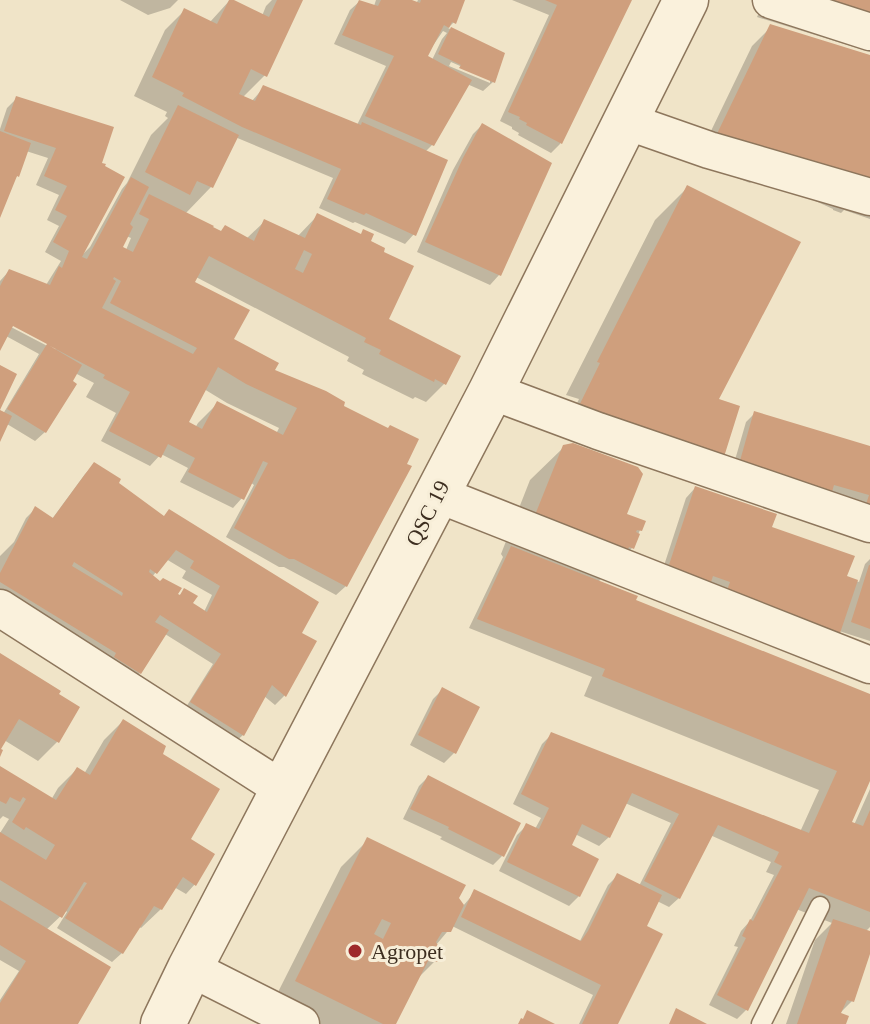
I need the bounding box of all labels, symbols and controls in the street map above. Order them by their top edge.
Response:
street label: QSC 19 [400,476,455,550]
place label: Agropet [371,939,443,964]
marker: Agropet [346,942,364,960]

